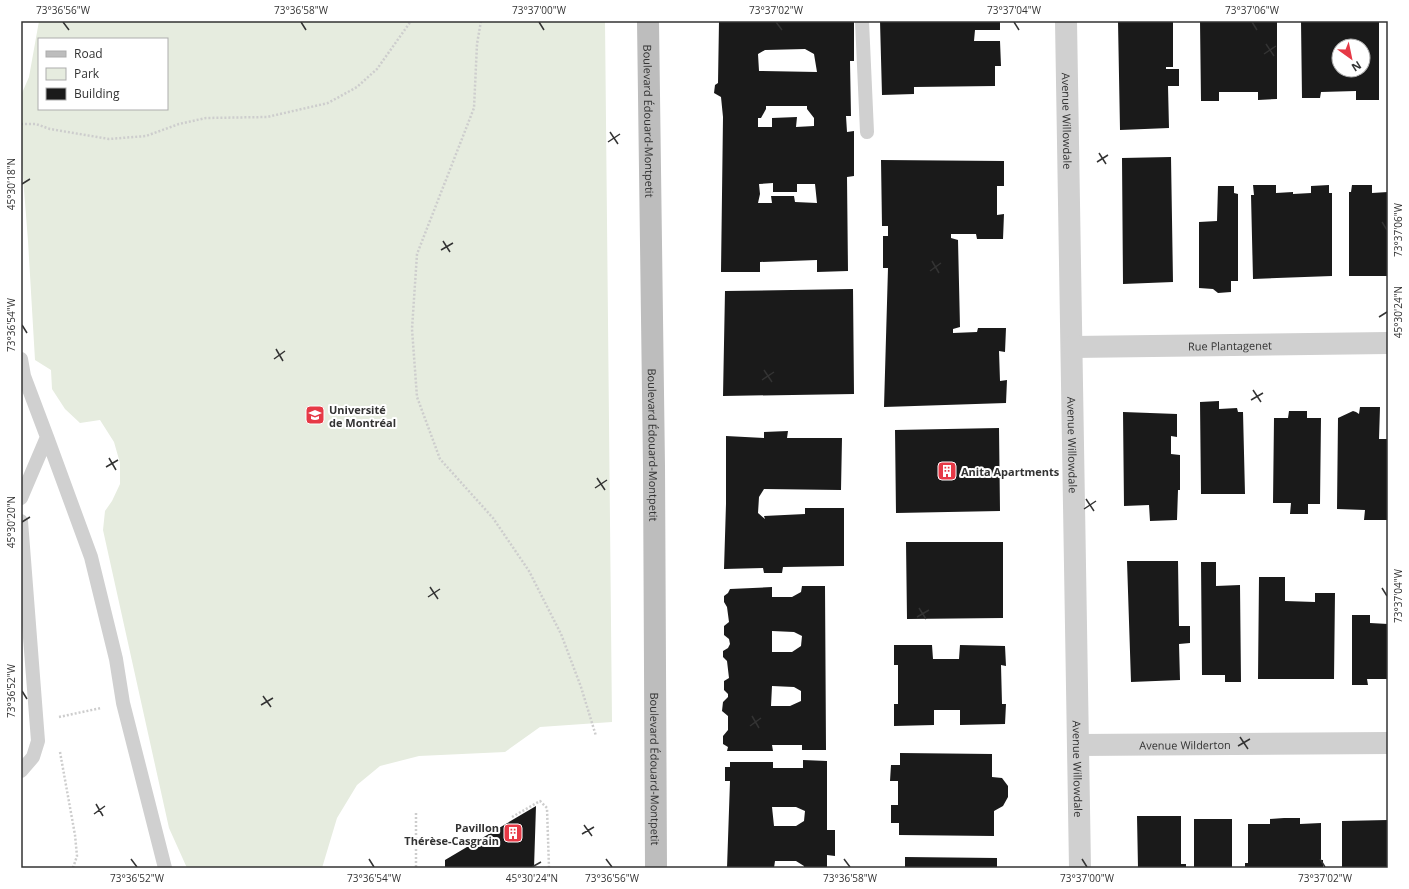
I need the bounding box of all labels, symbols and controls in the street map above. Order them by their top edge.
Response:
text: 73°36'56"W [36,3,91,17]
text: 73°36'58"W [274,3,329,17]
text: 73°37'00"W [512,3,567,17]
text: 73°37'02"W [749,3,804,17]
text: 73°37'04"W [987,3,1042,17]
text: 73°37'06"W [1225,3,1280,17]
legend [38,38,168,110]
north arrow [1331,38,1371,78]
street label: Boulevard Édouard-Montpetit [641,44,658,198]
text: Road [74,45,103,62]
text: N [1349,58,1365,76]
text: Park [74,65,100,82]
street label: Avenue Willowdale [1059,73,1076,169]
text: Building [74,85,120,102]
text: 45°30'18"N [4,158,18,210]
text: 73°37'06"W [1391,202,1405,257]
text: 45°30'24"N [1391,286,1405,338]
text: 73°36'54"W [4,297,18,352]
street label: Rue Plantagenet [1188,337,1272,353]
street label: Boulevard Édouard-Montpetit [645,368,662,522]
street label: Avenue Willowdale [1065,396,1081,493]
place label: Université de Montréal [329,402,396,430]
school or university icon: Université de Montréal [304,404,326,426]
building icon: Anita Apartments [936,460,958,482]
place label: Anita Apartments [961,464,1060,479]
text: 45°30'20"N [4,496,18,548]
text: 73°37'04"W [1391,568,1405,623]
text: 73°36'52"W [4,663,18,718]
street label: Boulevard Édouard-Montpetit [648,692,663,846]
street label: Avenue Willowdale [1070,720,1087,817]
street label: Avenue Wilderton [1139,737,1231,752]
place label: Pavillon Thérèse-Casgrain [404,820,499,848]
building icon: Pavillon Thérèse-Casgrain [502,822,524,844]
text: 73°36'52"W [110,871,165,885]
text: 73°36'54"W [347,871,402,885]
text: 45°30'24"N [506,871,558,885]
text: 73°36'56"W [585,871,640,885]
text: 73°36'58"W [823,871,878,885]
text: 73°37'00"W [1060,871,1115,885]
text: 73°37'02"W [1298,871,1353,885]

